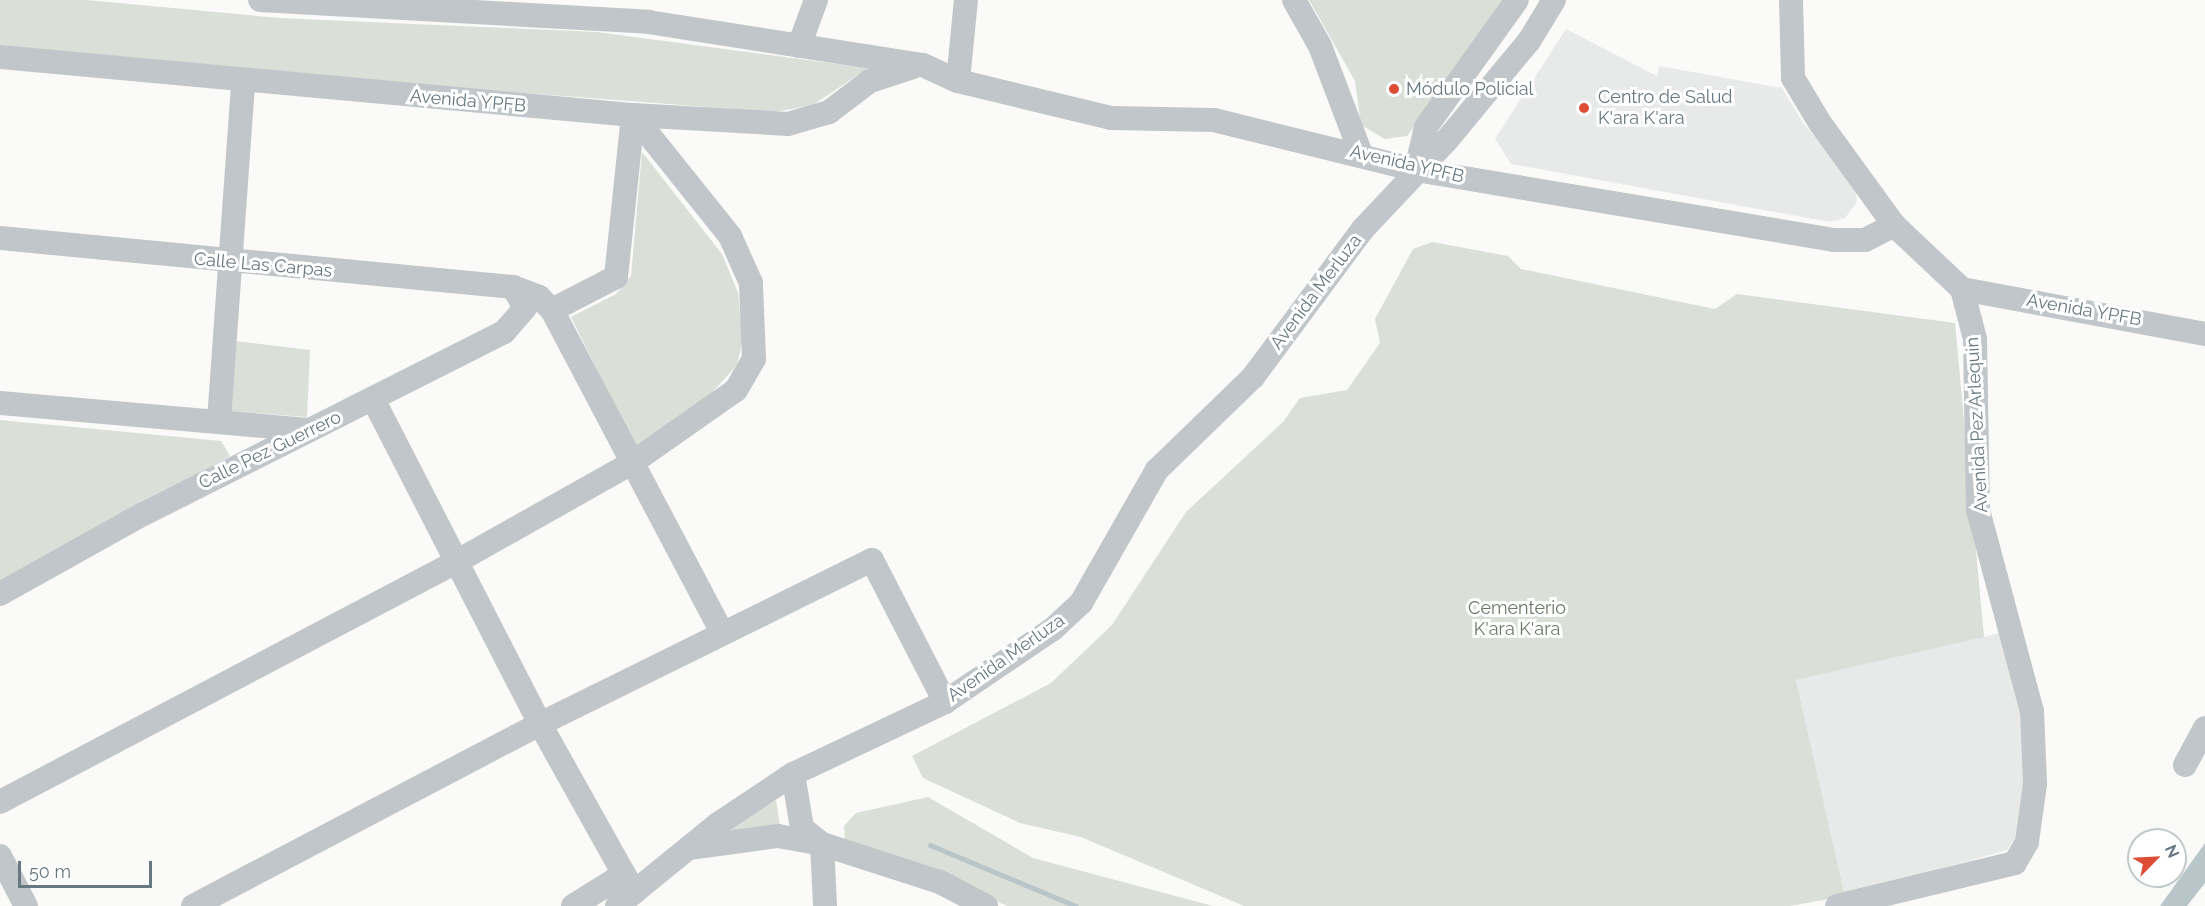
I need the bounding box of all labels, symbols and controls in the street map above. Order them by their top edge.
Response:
place label: Módulo Policial [1406,78,1533,100]
marker: Módulo Policial [1387,82,1401,96]
street label: Avenida YPFB [409,85,527,117]
place label: Centro de Salud K'ara K'ara [1598,87,1733,130]
marker: Centro de Salud K'ara K'ara [1575,99,1593,117]
street label: Avenida YPFB [1348,140,1466,188]
street label: Avenida Merluza [1266,230,1366,354]
street label: Calle Las Carpas [193,248,333,282]
street label: Avenida YPFB [2025,289,2143,331]
street label: Avenida Pez Arlequin [1962,336,1992,514]
street label: Calle Pez Guerrero [195,406,345,494]
park label: Cementerio K'ara K'ara [1468,598,1566,640]
street label: Avenida Merluza [943,610,1069,706]
north arrow [2127,828,2187,888]
text: N [2161,842,2183,861]
scale bar [21,849,154,887]
text: 50 m [29,861,71,882]

